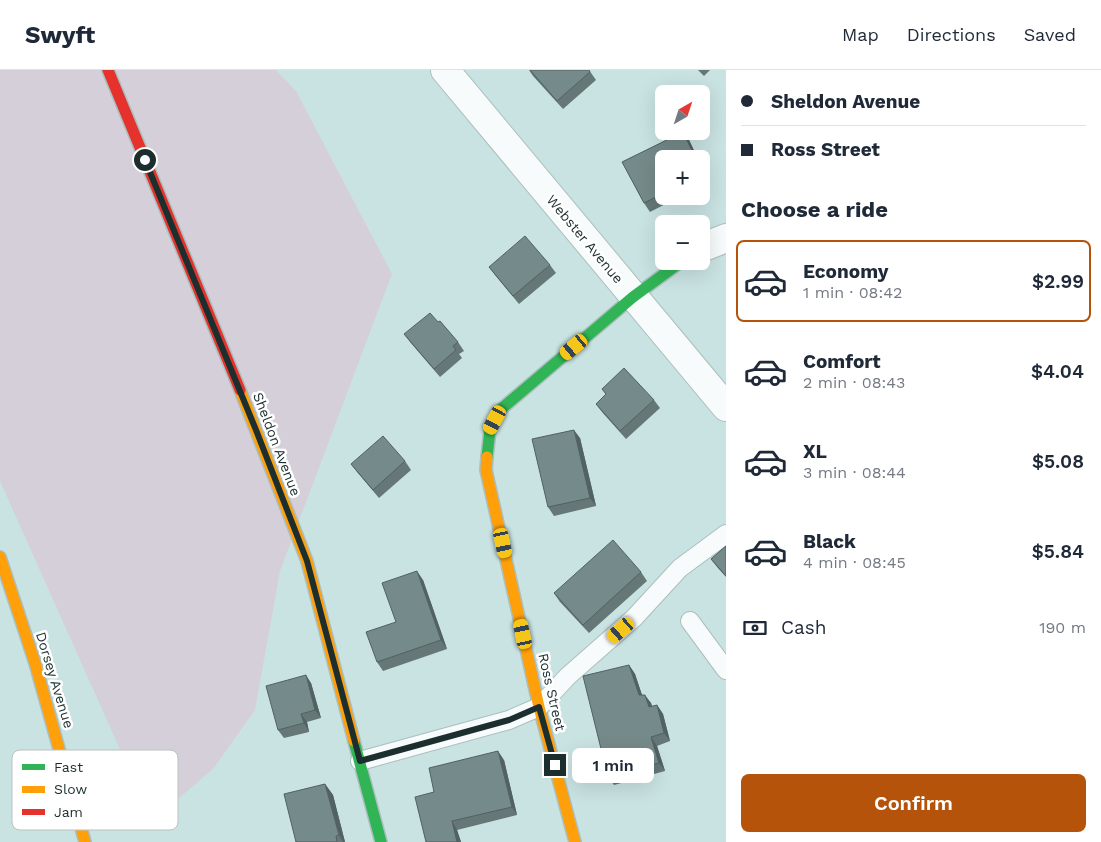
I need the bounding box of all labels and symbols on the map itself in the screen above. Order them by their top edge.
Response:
north arrow [655,85,710,140]
route start [134,149,156,171]
street label: Webster Avenue [543,192,627,286]
car [557,332,590,362]
street label: Sheldon Avenue [250,390,304,498]
car [481,403,508,437]
car [492,527,513,559]
car [604,614,637,646]
car [512,618,533,650]
street label: Dorsey Avenue [33,630,77,730]
street label: Ross Street [535,652,569,732]
callout: 1 min [572,748,655,782]
legend [12,750,178,830]
route end [544,754,566,776]
text: Fast [54,759,83,775]
text: Slow [54,781,87,797]
text: Jam [54,804,83,820]

